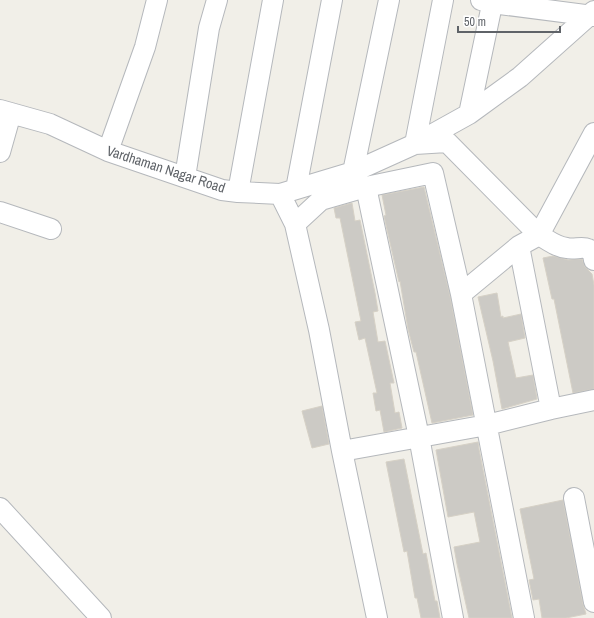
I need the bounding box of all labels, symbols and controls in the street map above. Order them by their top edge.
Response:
scale bar [458,8,560,34]
text: 50 m [464,14,486,30]
street label: Vardhaman Nagar Road [104,141,228,197]

